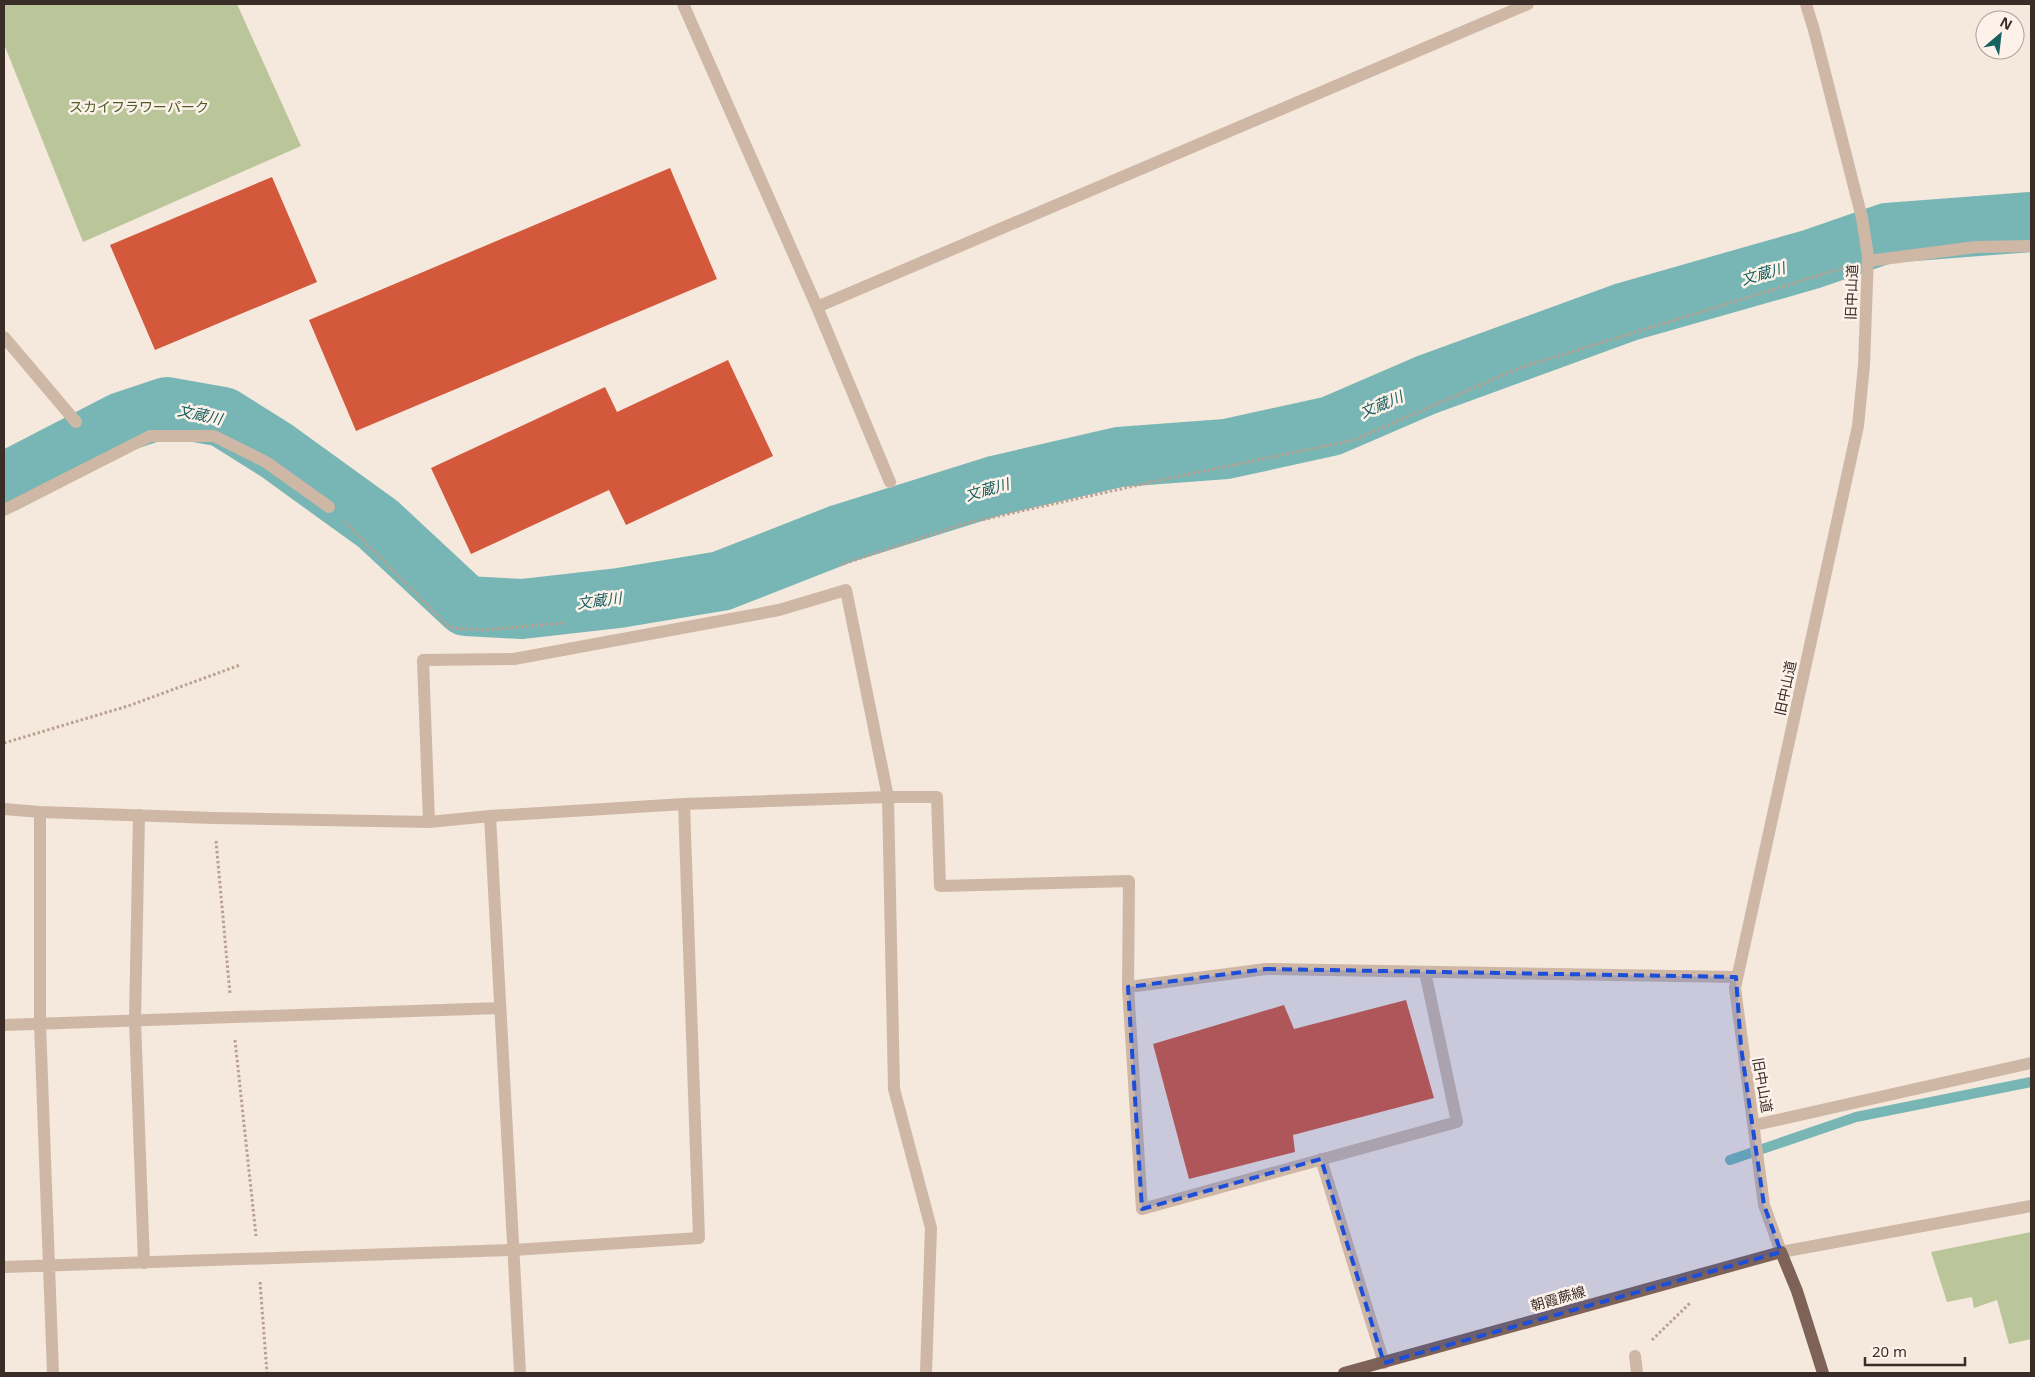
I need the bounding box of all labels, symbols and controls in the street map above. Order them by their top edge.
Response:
north arrow [1975,10,2025,60]
text: N [1997,12,2016,34]
park label: スカイフラワーパーク [69,97,209,116]
water label: 文蔵川 [1739,257,1789,289]
street label: 旧中山道 [1841,264,1861,320]
water label: 文蔵川 [1356,385,1407,422]
water label: 文蔵川 [176,400,226,429]
water label: 文蔵川 [963,473,1013,505]
water label: 文蔵川 [575,587,625,613]
street label: 旧中山道 [1770,659,1800,717]
street label: 旧中山道 [1749,1056,1777,1114]
street label: 朝霞蕨線 [1528,1281,1588,1315]
scale bar [1865,1334,1965,1366]
text: 20 m [1872,1341,1907,1361]

